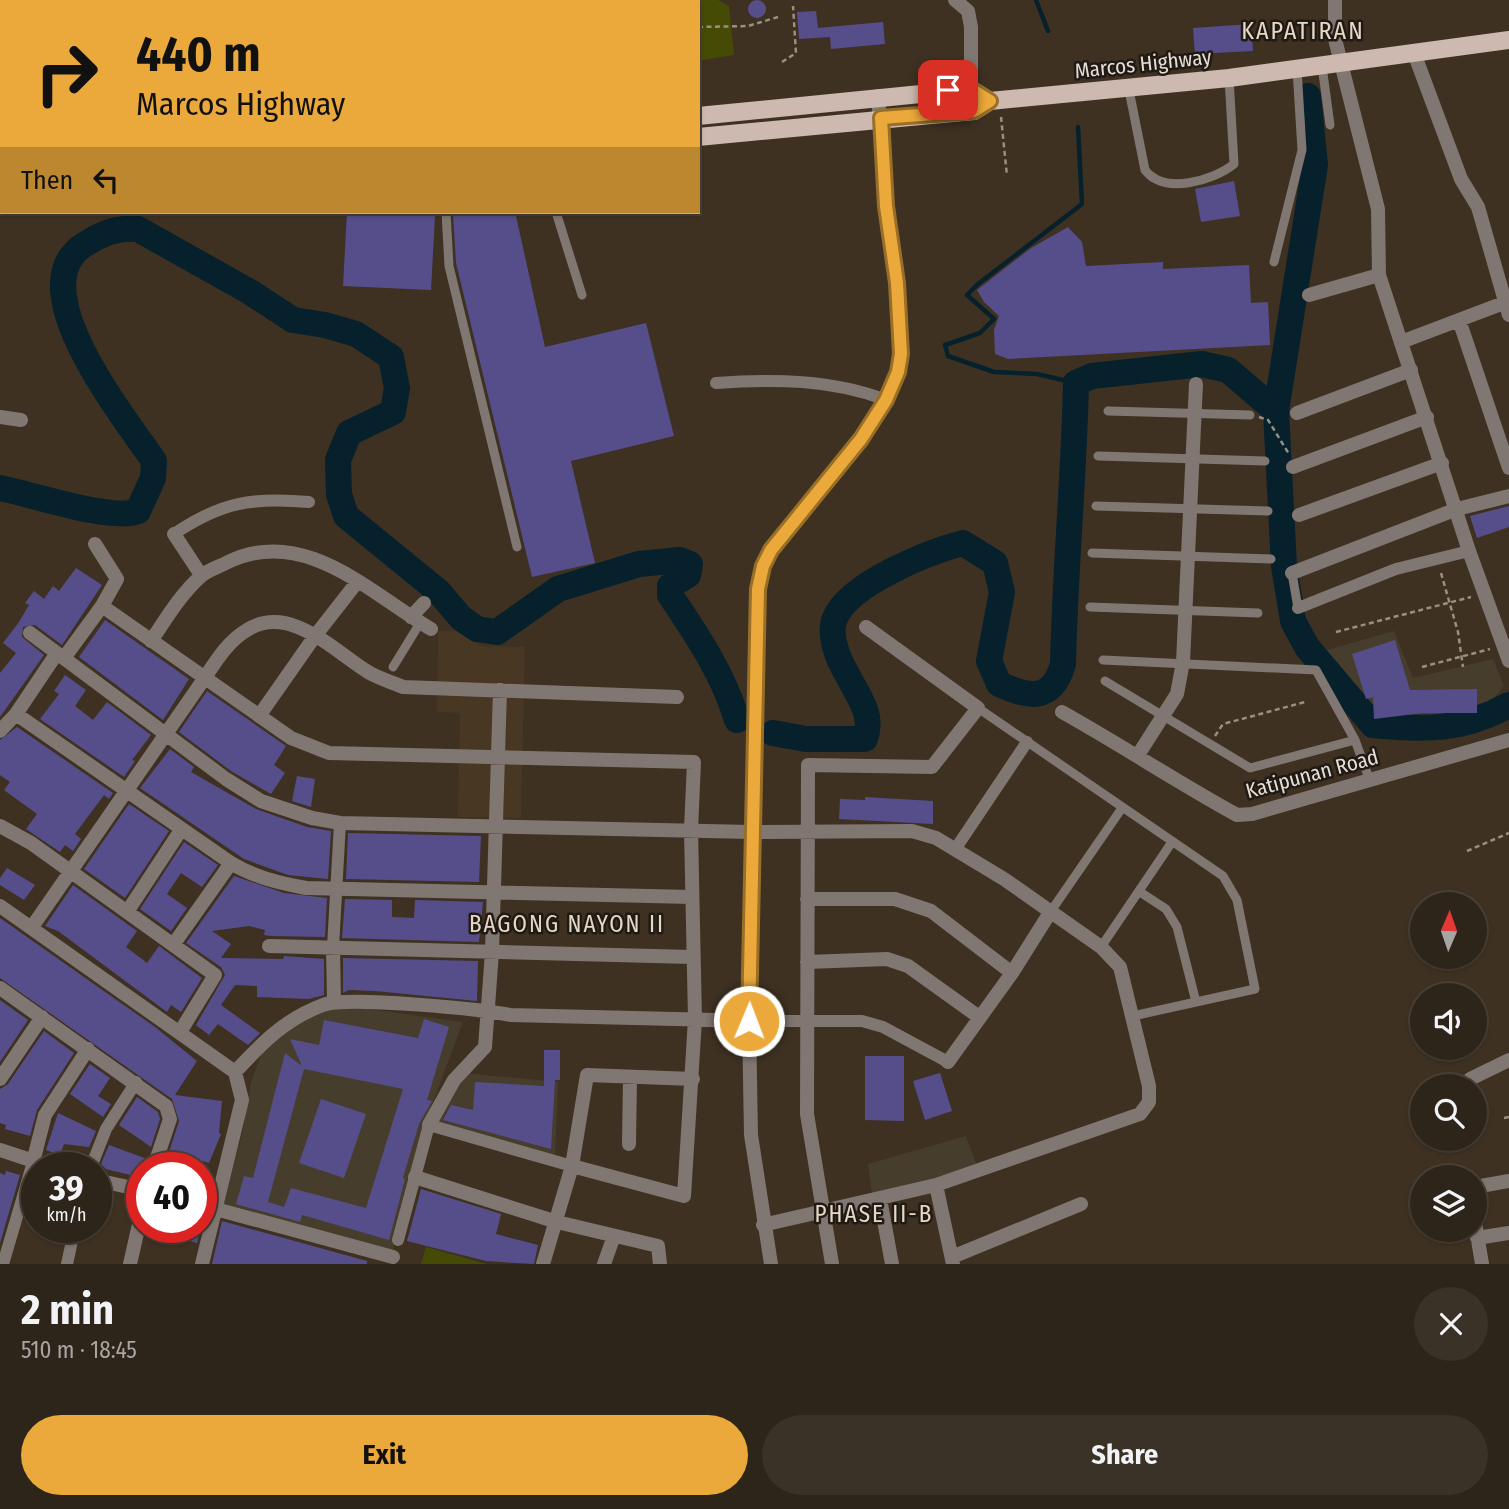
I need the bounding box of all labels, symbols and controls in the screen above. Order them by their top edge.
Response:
district label: KAPATIRAN [1241,17,1365,45]
text: 440 m [136,25,261,84]
icon: right [21,28,112,119]
street label: Marcos Highway [1073,44,1213,84]
pin [918,60,978,120]
icon: arrive [929,71,967,109]
text: Marcos Highway [136,85,345,123]
icon: left [87,161,125,199]
text: Then [21,165,73,196]
street label: Katipunan Road [1243,744,1381,804]
north arrow [1410,892,1488,970]
map controls [1410,892,1487,1242]
district label: BAGONG NAYON II [469,910,665,938]
button: sound [1410,983,1487,1060]
position arrow [712,984,786,1058]
button: search [1410,1074,1487,1151]
speed limit sign: 40 [126,1152,217,1243]
button: layers [1410,1165,1487,1242]
text: 39 [49,1167,84,1209]
district label: PHASE II-B [815,1200,933,1228]
text: km/h [46,1204,87,1226]
text: 2 min [21,1285,114,1335]
button: close [1414,1287,1488,1361]
text: 510 m · 18:45 [21,1336,137,1364]
button: Exit [21,1415,748,1495]
button: Share [762,1415,1488,1495]

